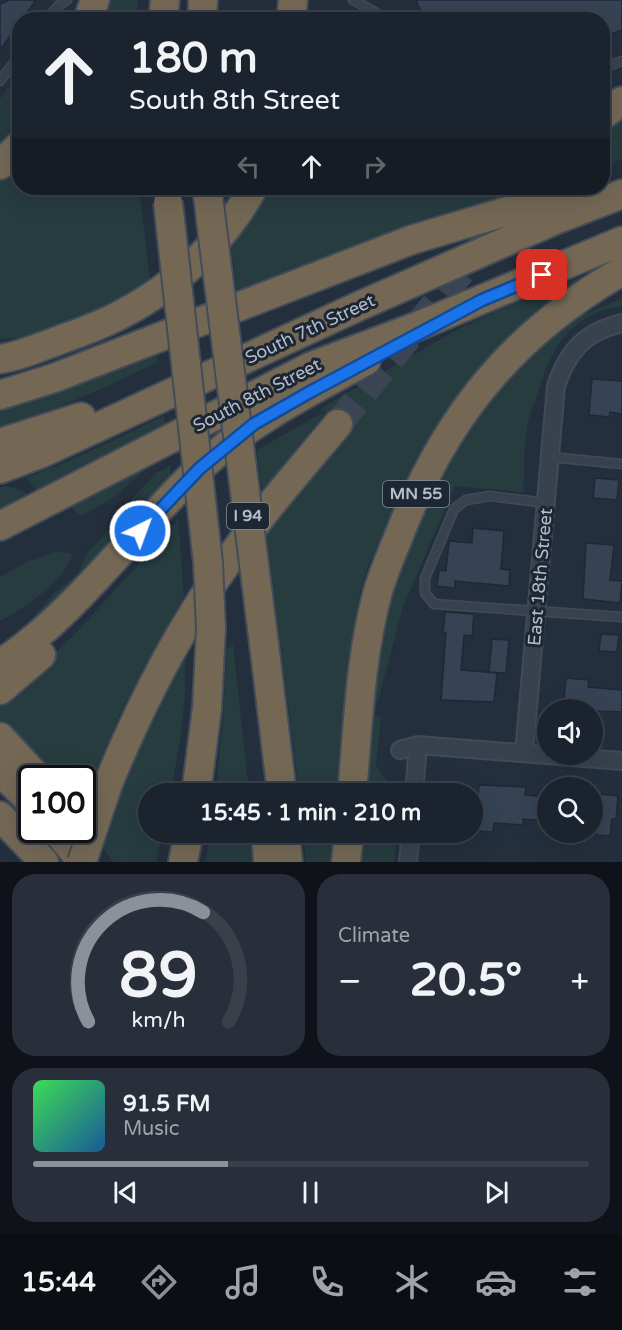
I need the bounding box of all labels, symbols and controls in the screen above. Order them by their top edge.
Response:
text: 180 m [129,33,258,84]
icon: ahead [30,36,108,114]
text: South 8th Street [129,84,340,117]
icon: left [232,150,265,183]
icon: ahead [295,150,328,183]
icon: right [358,150,391,183]
pin [516,249,567,300]
icon: arrive [525,258,558,291]
street label: South 7th Street [242,289,379,369]
street label: South 8th Street [189,353,325,437]
road number: MN 55 [383,481,449,507]
position arrow [108,499,172,563]
road number: I 94 [227,503,269,529]
street label: East 18th Street [523,507,557,647]
map controls [537,699,603,843]
button: sound [537,699,603,765]
speed limit sign: 100 [18,765,96,843]
button: search [537,777,603,843]
text: 15:45 · 1 min · 210 m [200,800,421,826]
text: Climate [338,924,410,948]
text: 89 [119,939,198,1014]
text: 20.5° [410,954,522,1008]
text: − [338,962,362,1001]
text: + [570,962,589,1001]
text: km/h [132,1007,185,1033]
text: 91.5 FM [123,1091,211,1117]
text: Music [123,1117,179,1141]
icon: previous [109,1176,142,1209]
icon: pause [294,1176,327,1209]
icon: next [480,1176,513,1209]
icon: directions [138,1261,180,1303]
icon: music [222,1261,264,1303]
icon: phone [306,1261,348,1303]
icon: climate [391,1261,433,1303]
icon: car [475,1261,517,1303]
icon: filters [559,1261,601,1303]
text: 15:44 [21,1266,96,1299]

